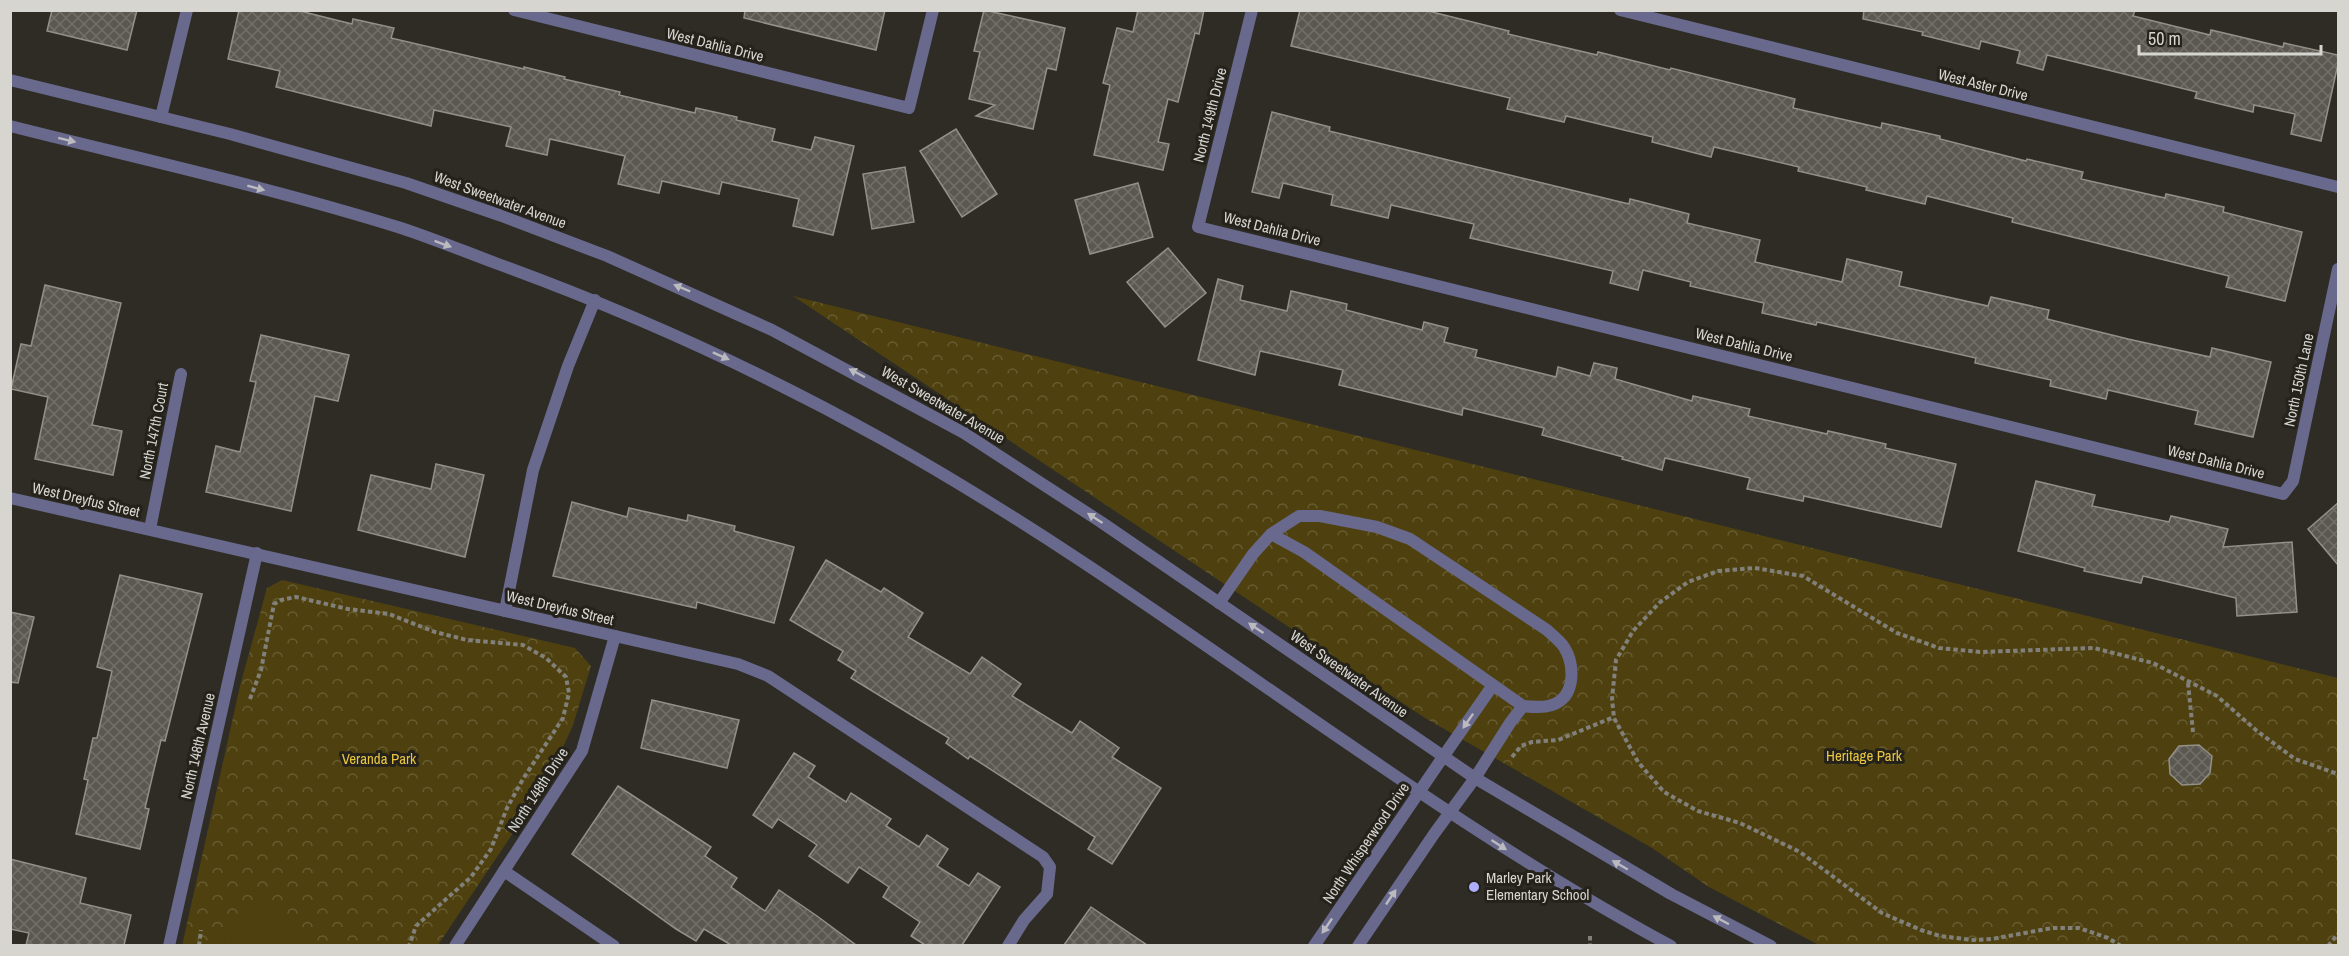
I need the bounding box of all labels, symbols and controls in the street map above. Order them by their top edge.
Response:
scale bar [2139,18,2320,56]
street label: West Dahlia Drive [664,22,766,67]
text: 50 m [2148,26,2181,51]
street label: West Aster Drive [1936,63,2030,106]
street label: North 149th Drive [1188,65,1231,165]
one-way arrow [58,136,76,146]
street label: West Sweetwater Avenue [431,166,570,233]
one-way arrow [247,184,265,194]
street label: West Dahlia Drive [1221,206,1323,251]
one-way arrow [434,239,452,249]
one-way arrow [672,283,690,293]
street label: West Dahlia Drive [1693,322,1795,367]
street label: North 150th Lane [2278,331,2319,429]
one-way arrow [713,351,730,360]
street label: West Sweetwater Avenue [877,361,1009,449]
one-way arrow [848,368,865,378]
street label: North 147th Court [134,380,173,481]
street label: West Dahlia Drive [2165,439,2267,484]
street label: West Dreyfus Street [30,477,143,522]
one-way arrow [1087,513,1103,524]
street label: West Dreyfus Street [504,585,617,630]
one-way arrow [1249,622,1265,634]
street label: West Sweetwater Avenue [1286,625,1413,722]
street label: North 148th Avenue [175,691,220,801]
one-way arrow [1462,712,1474,728]
street label: North 148th Drive [502,743,573,836]
park label: Heritage Park [1826,745,1903,766]
park label: Veranda Park [342,748,417,769]
street label: North Whisperwood Drive [1317,778,1414,907]
one-way arrow [1491,839,1507,850]
one-way arrow [1611,860,1628,870]
place label: Marley Park Elementary School [1486,867,1589,905]
marker: Marley Park Elementary School [1467,880,1481,894]
one-way arrow [1385,889,1396,905]
one-way arrow [1712,915,1729,925]
one-way arrow [1322,918,1333,934]

